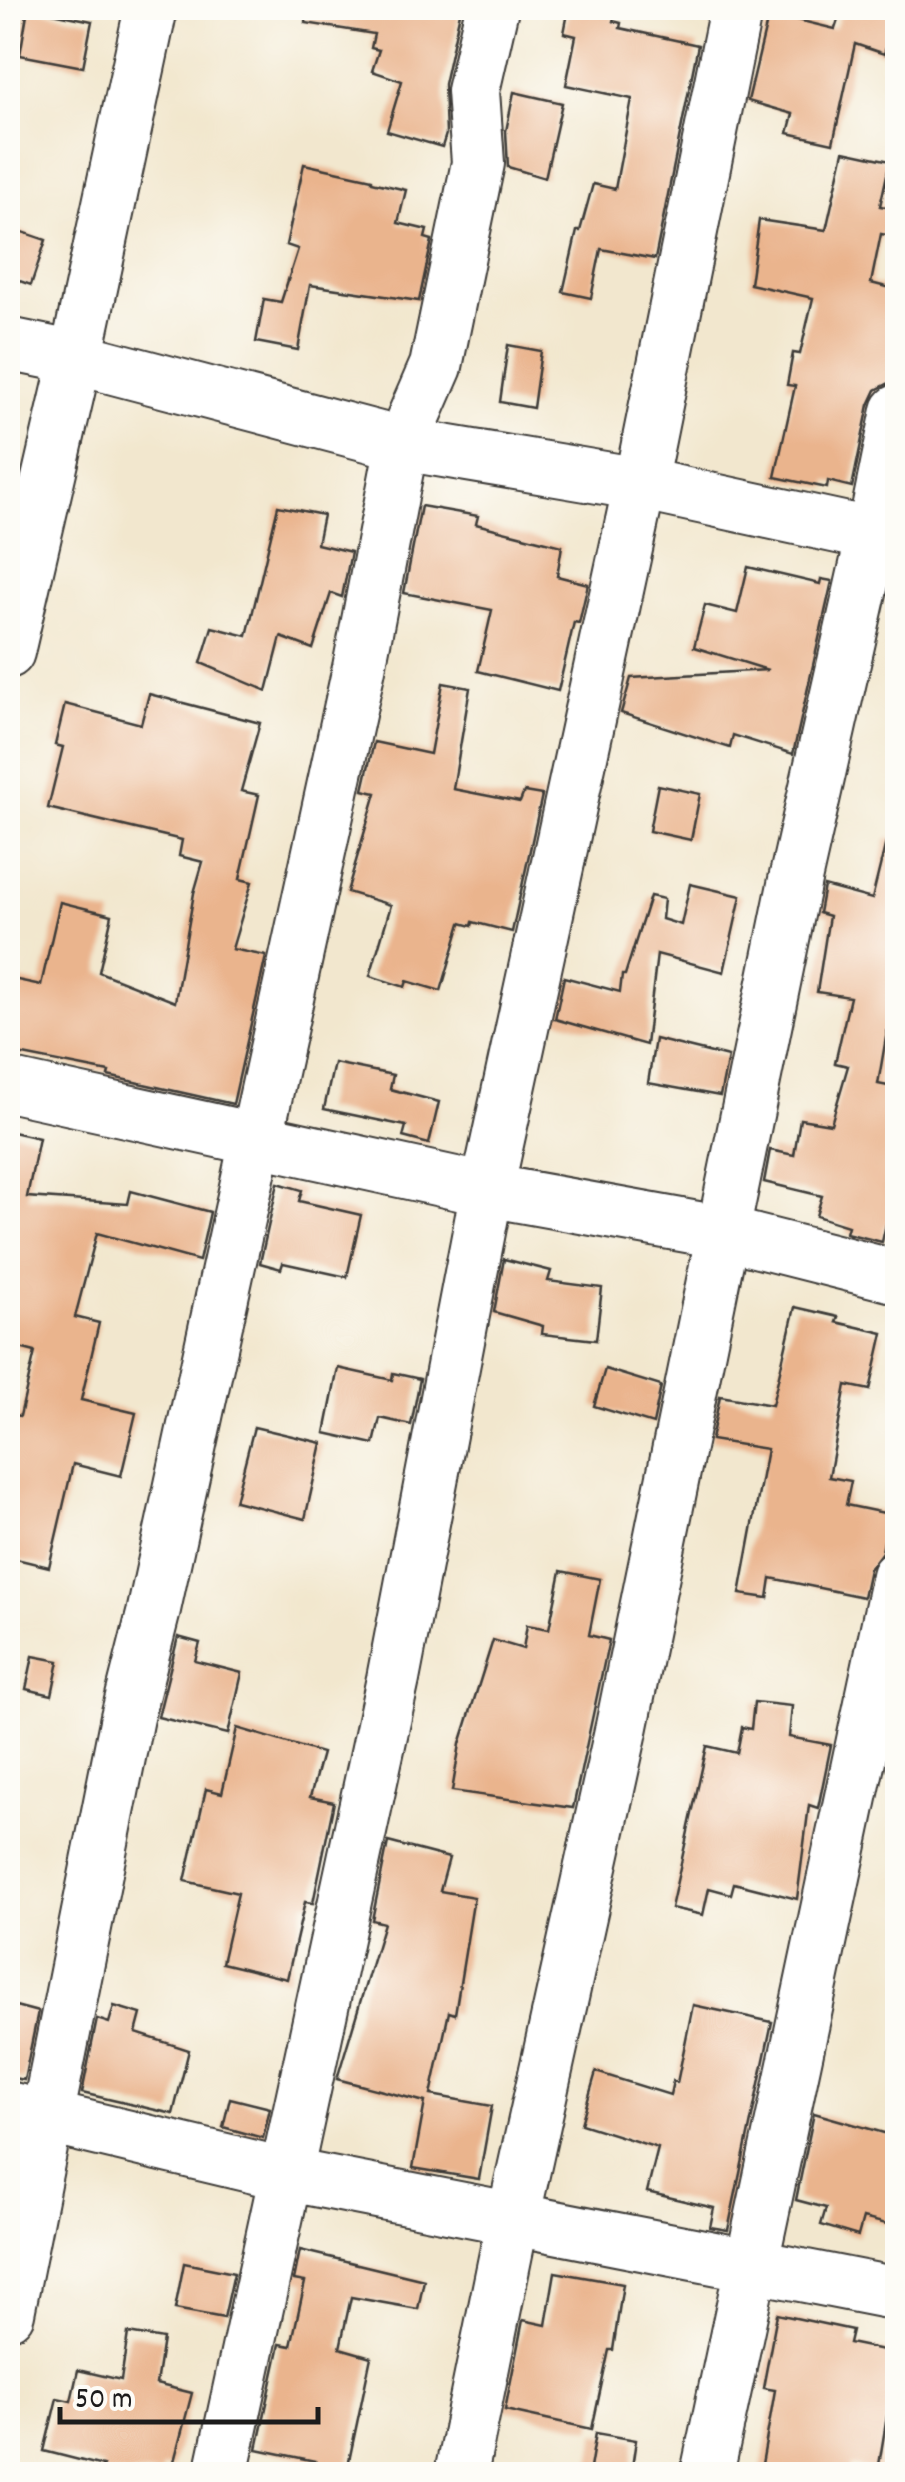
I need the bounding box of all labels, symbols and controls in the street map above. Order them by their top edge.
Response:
scale bar [60,2362,318,2424]
text: 50 m [75,2380,133,2423]

